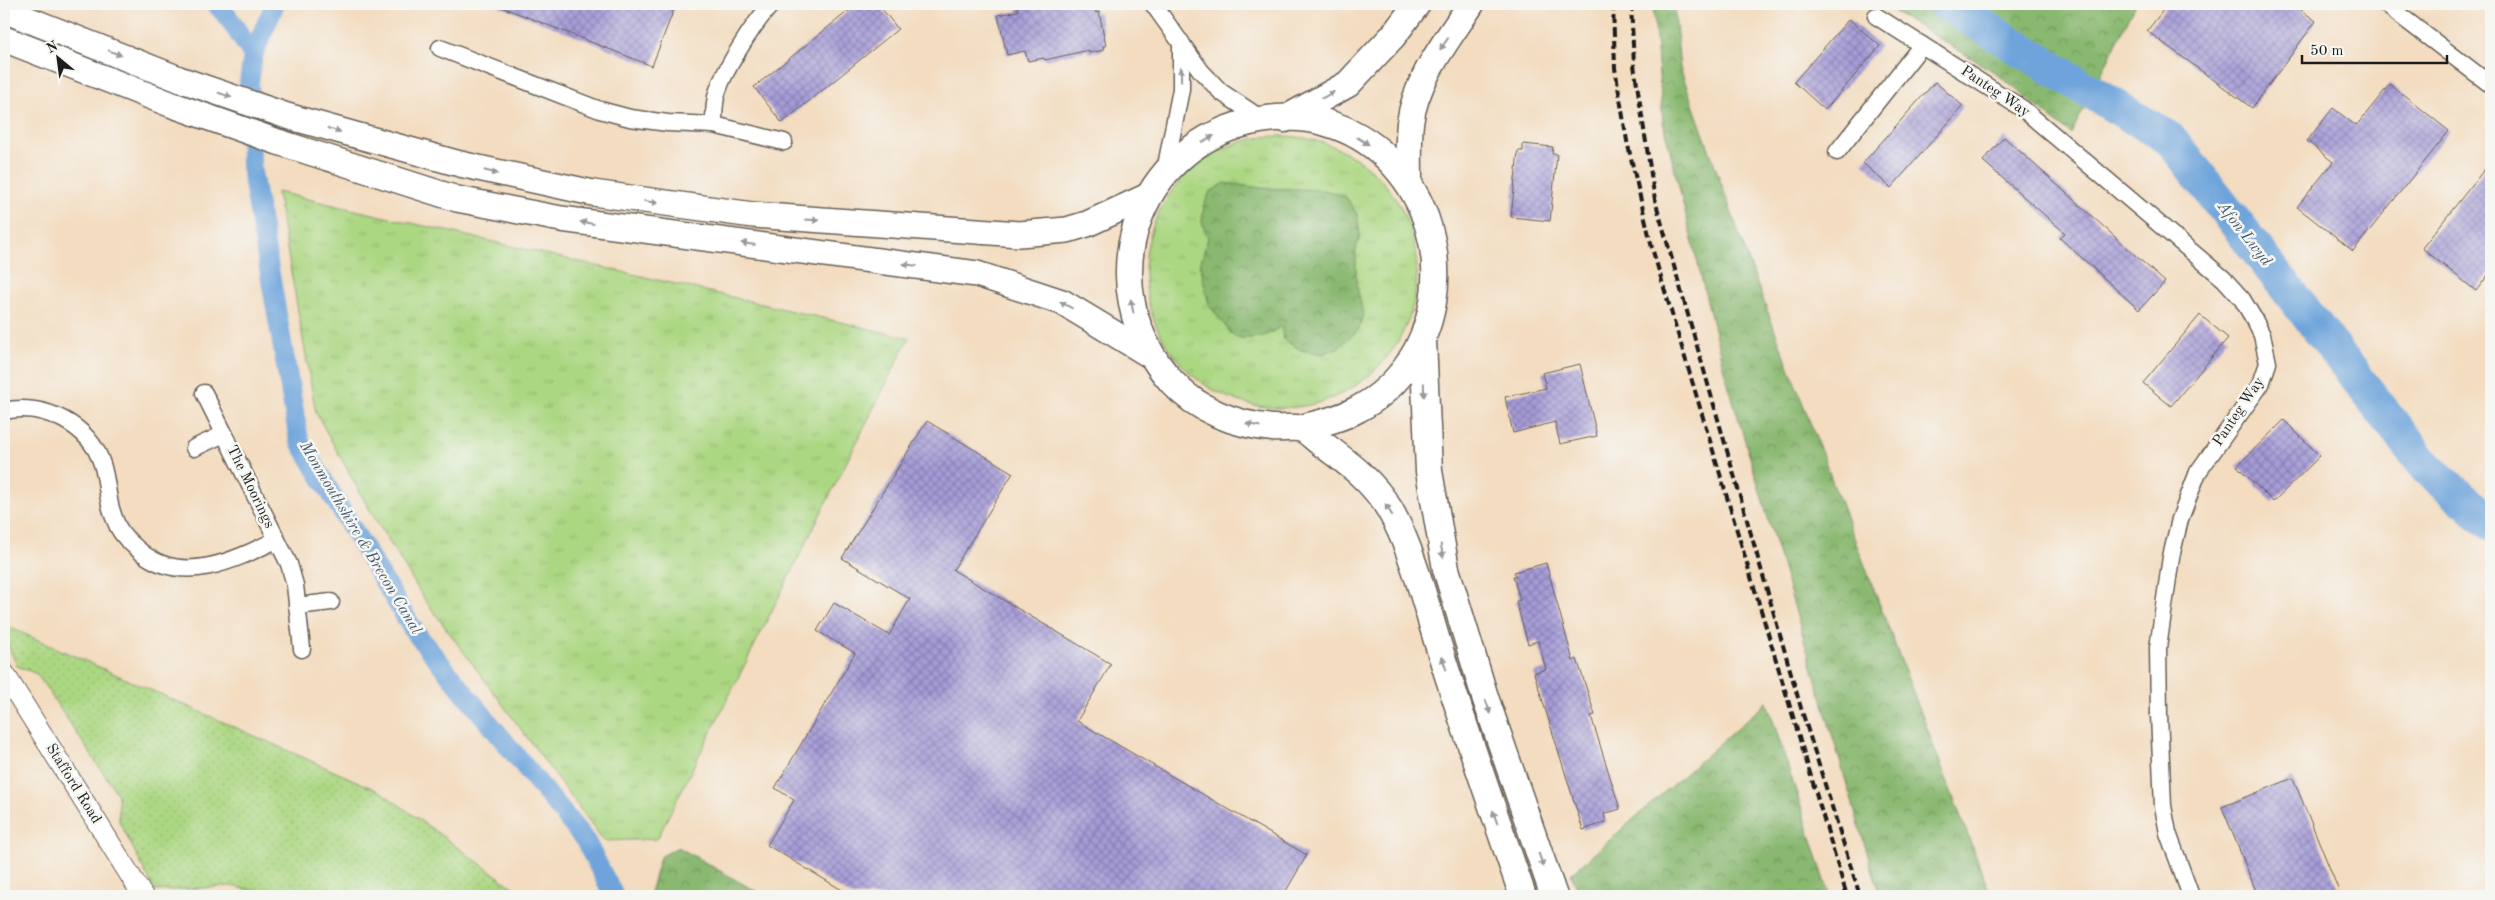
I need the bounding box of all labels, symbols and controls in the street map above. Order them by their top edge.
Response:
north arrow [32,32,82,82]
scale bar [2302,32,2448,64]
one-way arrow [1439,37,1449,51]
text: N [44,39,61,56]
text: 50 m [2310,44,2344,59]
one-way arrow [107,49,122,57]
street label: Panteg Way [1958,64,2032,120]
one-way arrow [1177,66,1185,82]
one-way arrow [217,91,232,99]
one-way arrow [1320,91,1335,99]
one-way arrow [327,126,342,134]
one-way arrow [1202,134,1215,143]
one-way arrow [1356,136,1369,145]
one-way arrow [484,168,499,176]
one-way arrow [643,198,659,206]
water label: Afon Lwyd [2213,198,2274,270]
one-way arrow [804,217,820,225]
one-way arrow [579,218,595,226]
one-way arrow [740,240,756,248]
one-way arrow [901,261,917,269]
one-way arrow [1128,299,1136,314]
one-way arrow [1060,300,1073,309]
street label: Panteg Way [2211,375,2267,449]
one-way arrow [1420,382,1428,398]
one-way arrow [1245,421,1260,429]
water label: Monmouthshire & Brecon Canal [295,438,424,638]
street label: The Moorings [223,443,277,531]
one-way arrow [1385,504,1394,517]
one-way arrow [1439,543,1447,559]
one-way arrow [1439,655,1447,670]
one-way arrow [1484,700,1492,715]
street label: Stafford Road [43,741,104,827]
one-way arrow [1491,809,1499,824]
one-way arrow [1538,853,1545,868]

